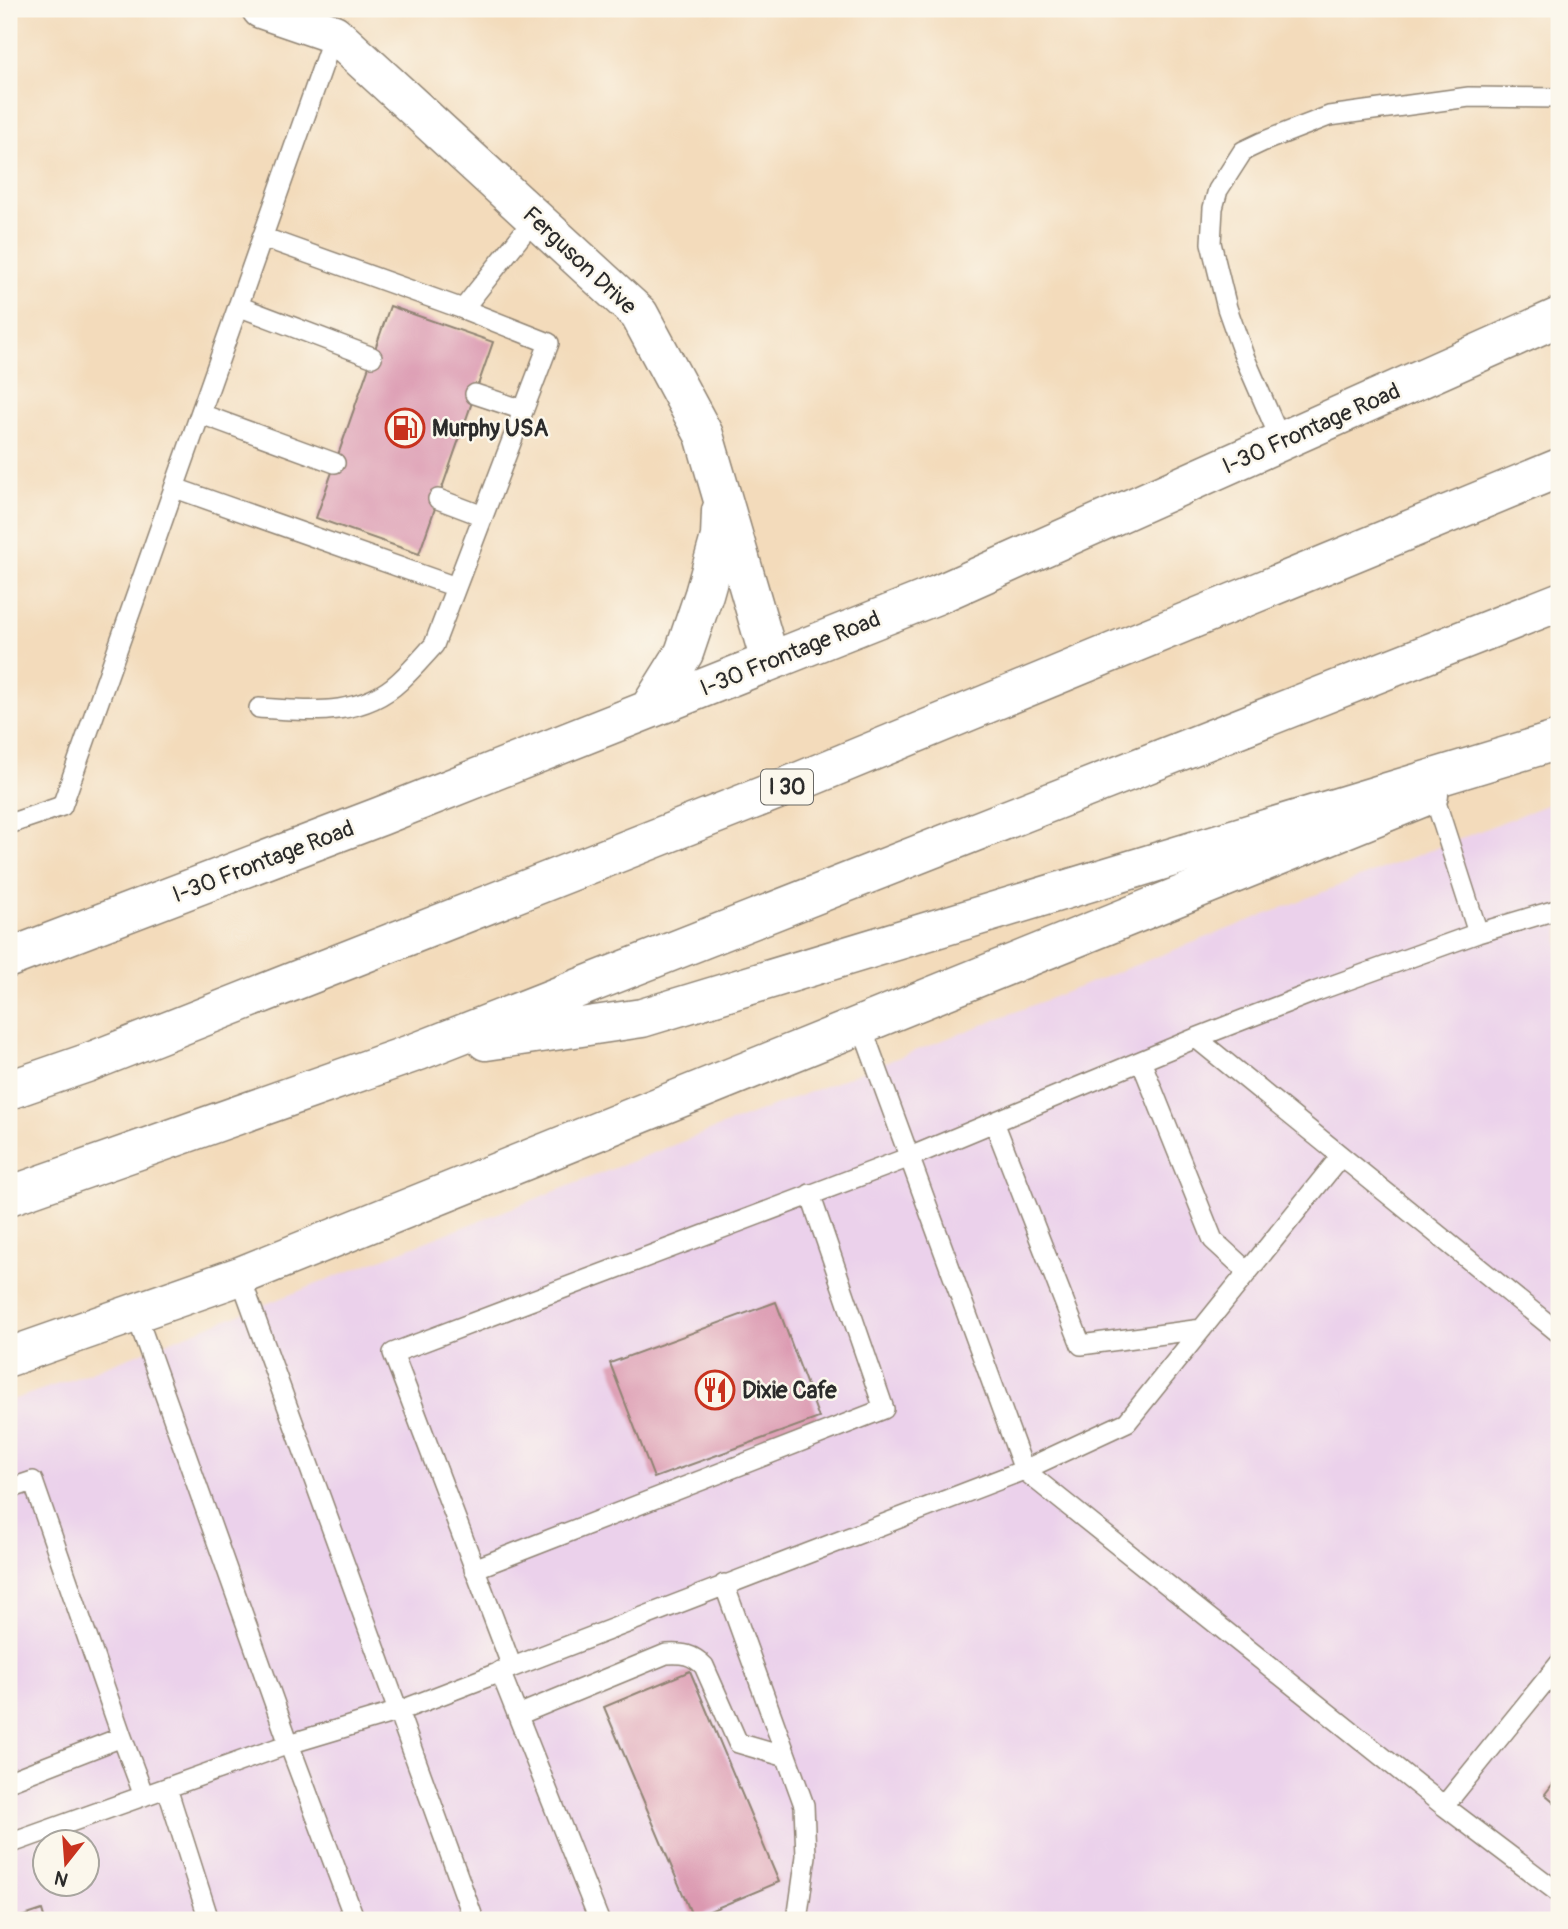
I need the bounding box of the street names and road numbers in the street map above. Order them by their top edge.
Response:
street label: Ferguson Drive [517,200,643,321]
street label: I-30 Frontage Road [1218,376,1405,481]
street label: I-30 Frontage Road [696,604,885,703]
road number: I 30 [761,770,813,804]
street label: I-30 Frontage Road [168,814,358,909]

